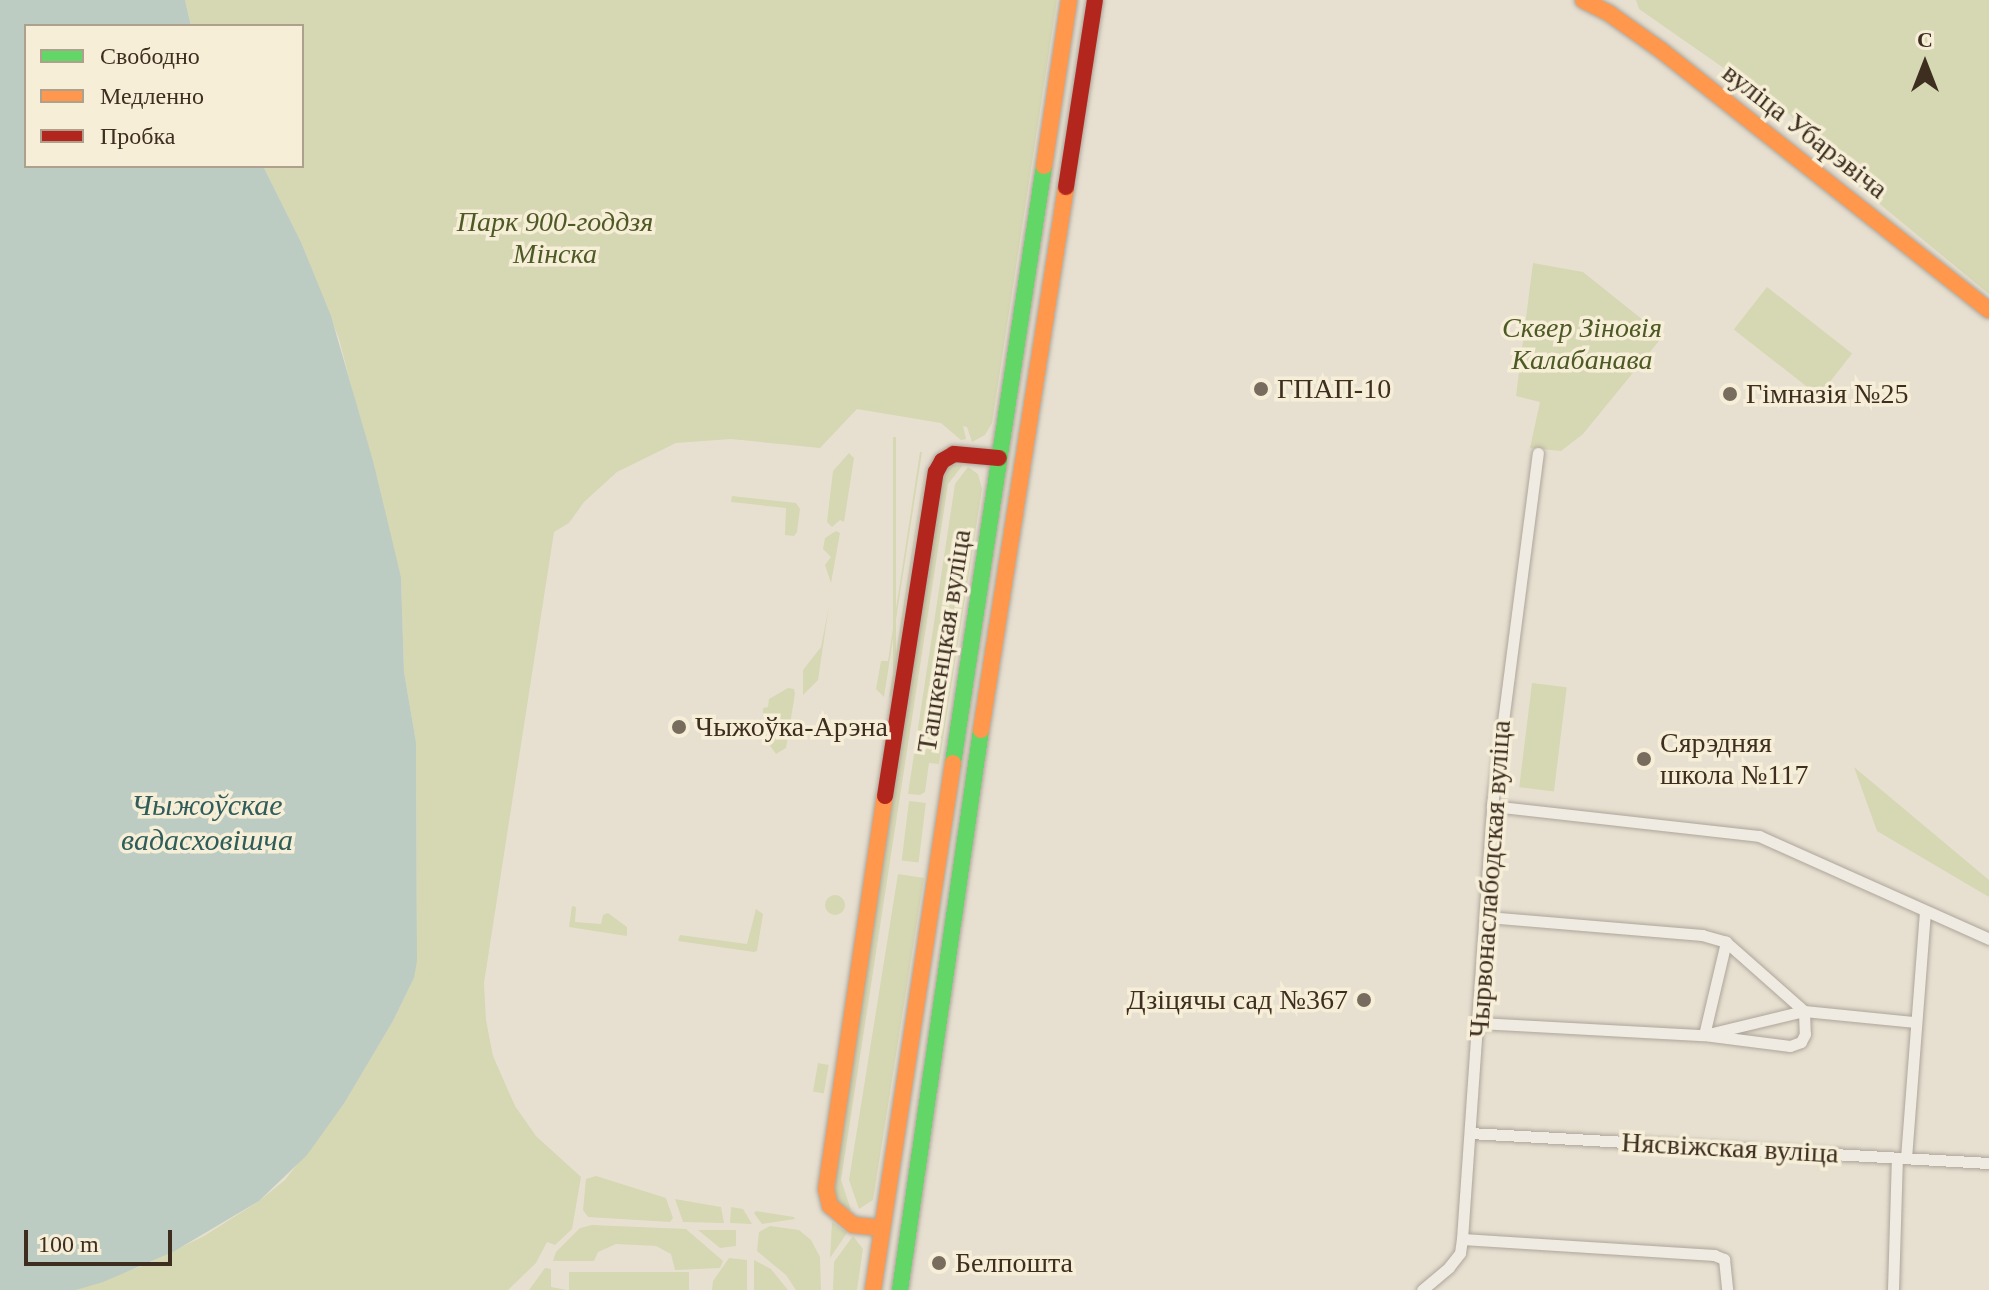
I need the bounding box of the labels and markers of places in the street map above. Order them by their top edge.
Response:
place label: ГПАП-10 [1277,372,1391,406]
place label: Гімназія №25 [1746,377,1909,411]
marker: ГПАП-10 [1252,380,1270,398]
marker: Гімназія №25 [1721,385,1739,403]
place label: Чыжоўка-Арэна [695,710,888,744]
marker: Чыжоўка-Арэна [670,718,688,736]
place label: Сярэдняя школа №117 [1660,726,1808,792]
marker: Сярэдняя школа №117 [1635,750,1653,768]
place label: Дзіцячы сад №367 [1126,983,1348,1017]
marker: Дзіцячы сад №367 [1355,991,1373,1009]
place label: Белпошта [955,1246,1073,1280]
marker: Белпошта [930,1254,948,1272]

